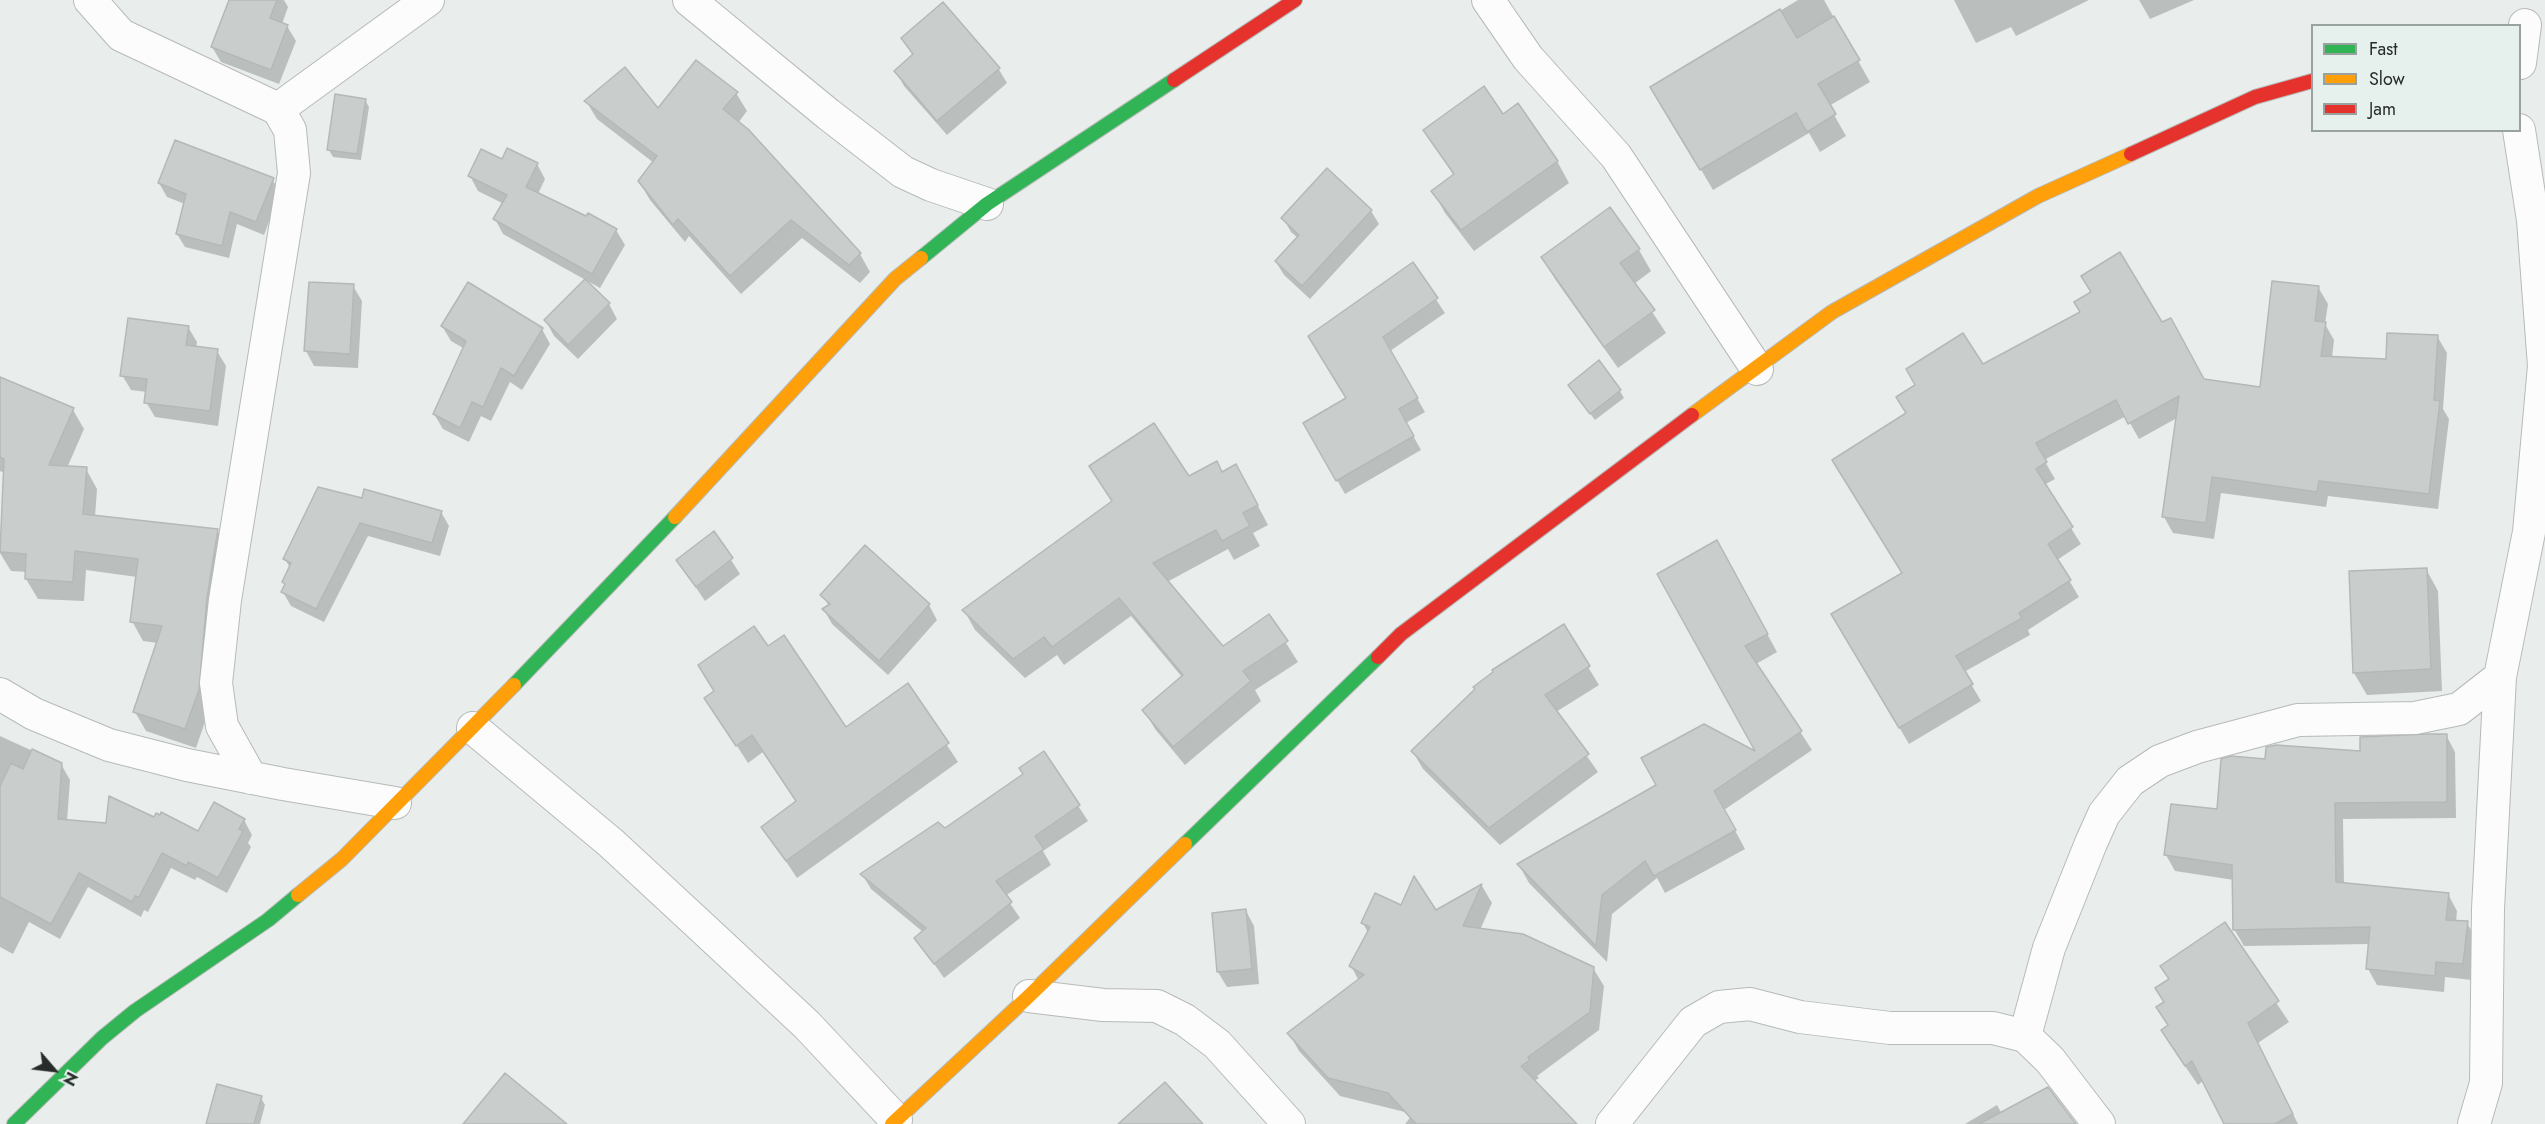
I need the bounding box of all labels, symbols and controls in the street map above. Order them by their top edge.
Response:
legend [2311,24,2521,132]
text: Fast [2369,36,2398,62]
text: Slow [2369,66,2405,92]
text: Jam [2369,96,2396,122]
north arrow [24,1040,84,1100]
text: N [57,1068,83,1090]

